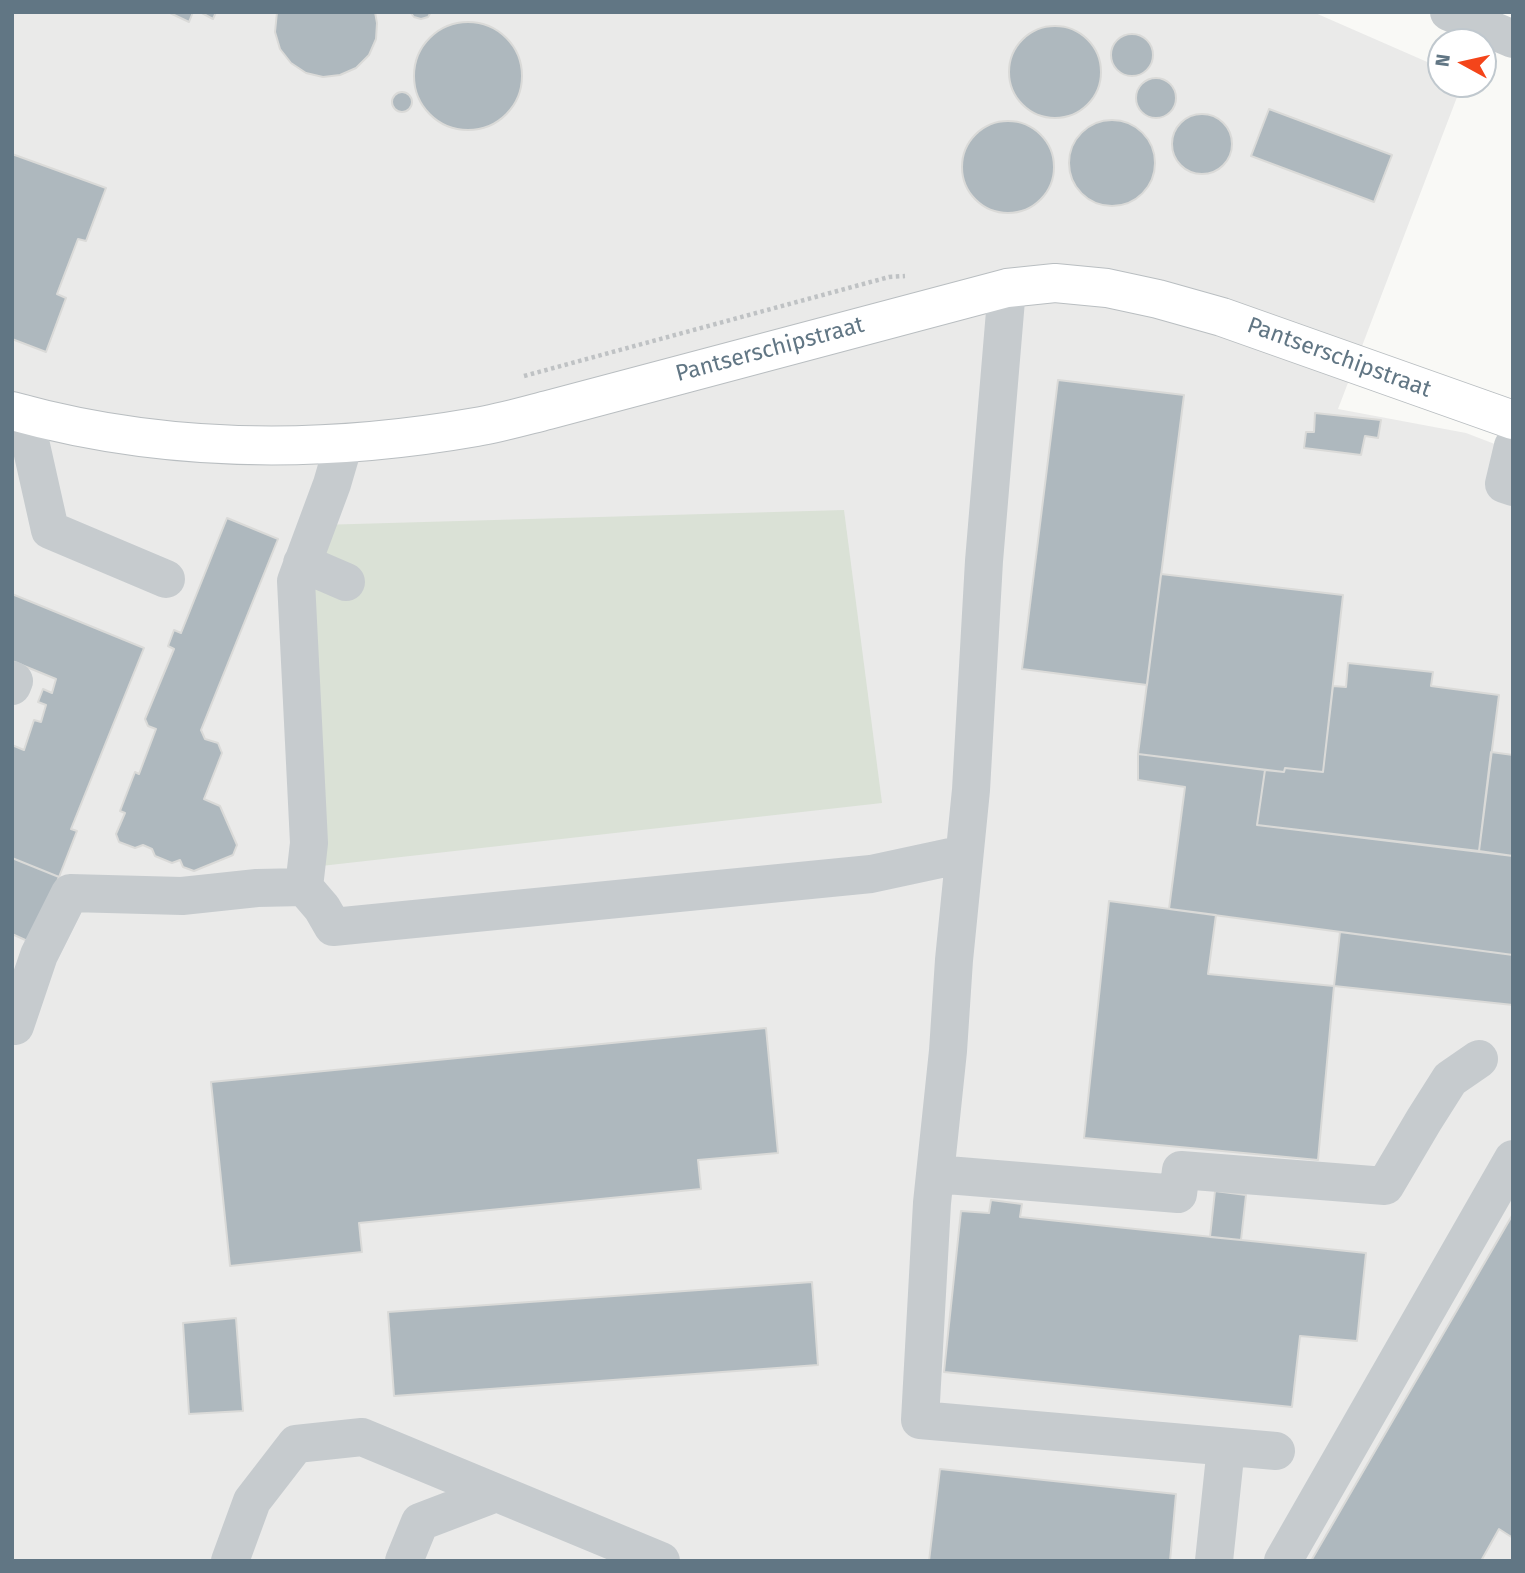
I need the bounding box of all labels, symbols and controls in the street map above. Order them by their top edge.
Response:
north arrow [1427,28,1497,98]
text: N [1430,52,1455,68]
street label: Pantserschipstraat [673,312,867,388]
street label: Pantserschipstraat [1243,312,1435,404]

